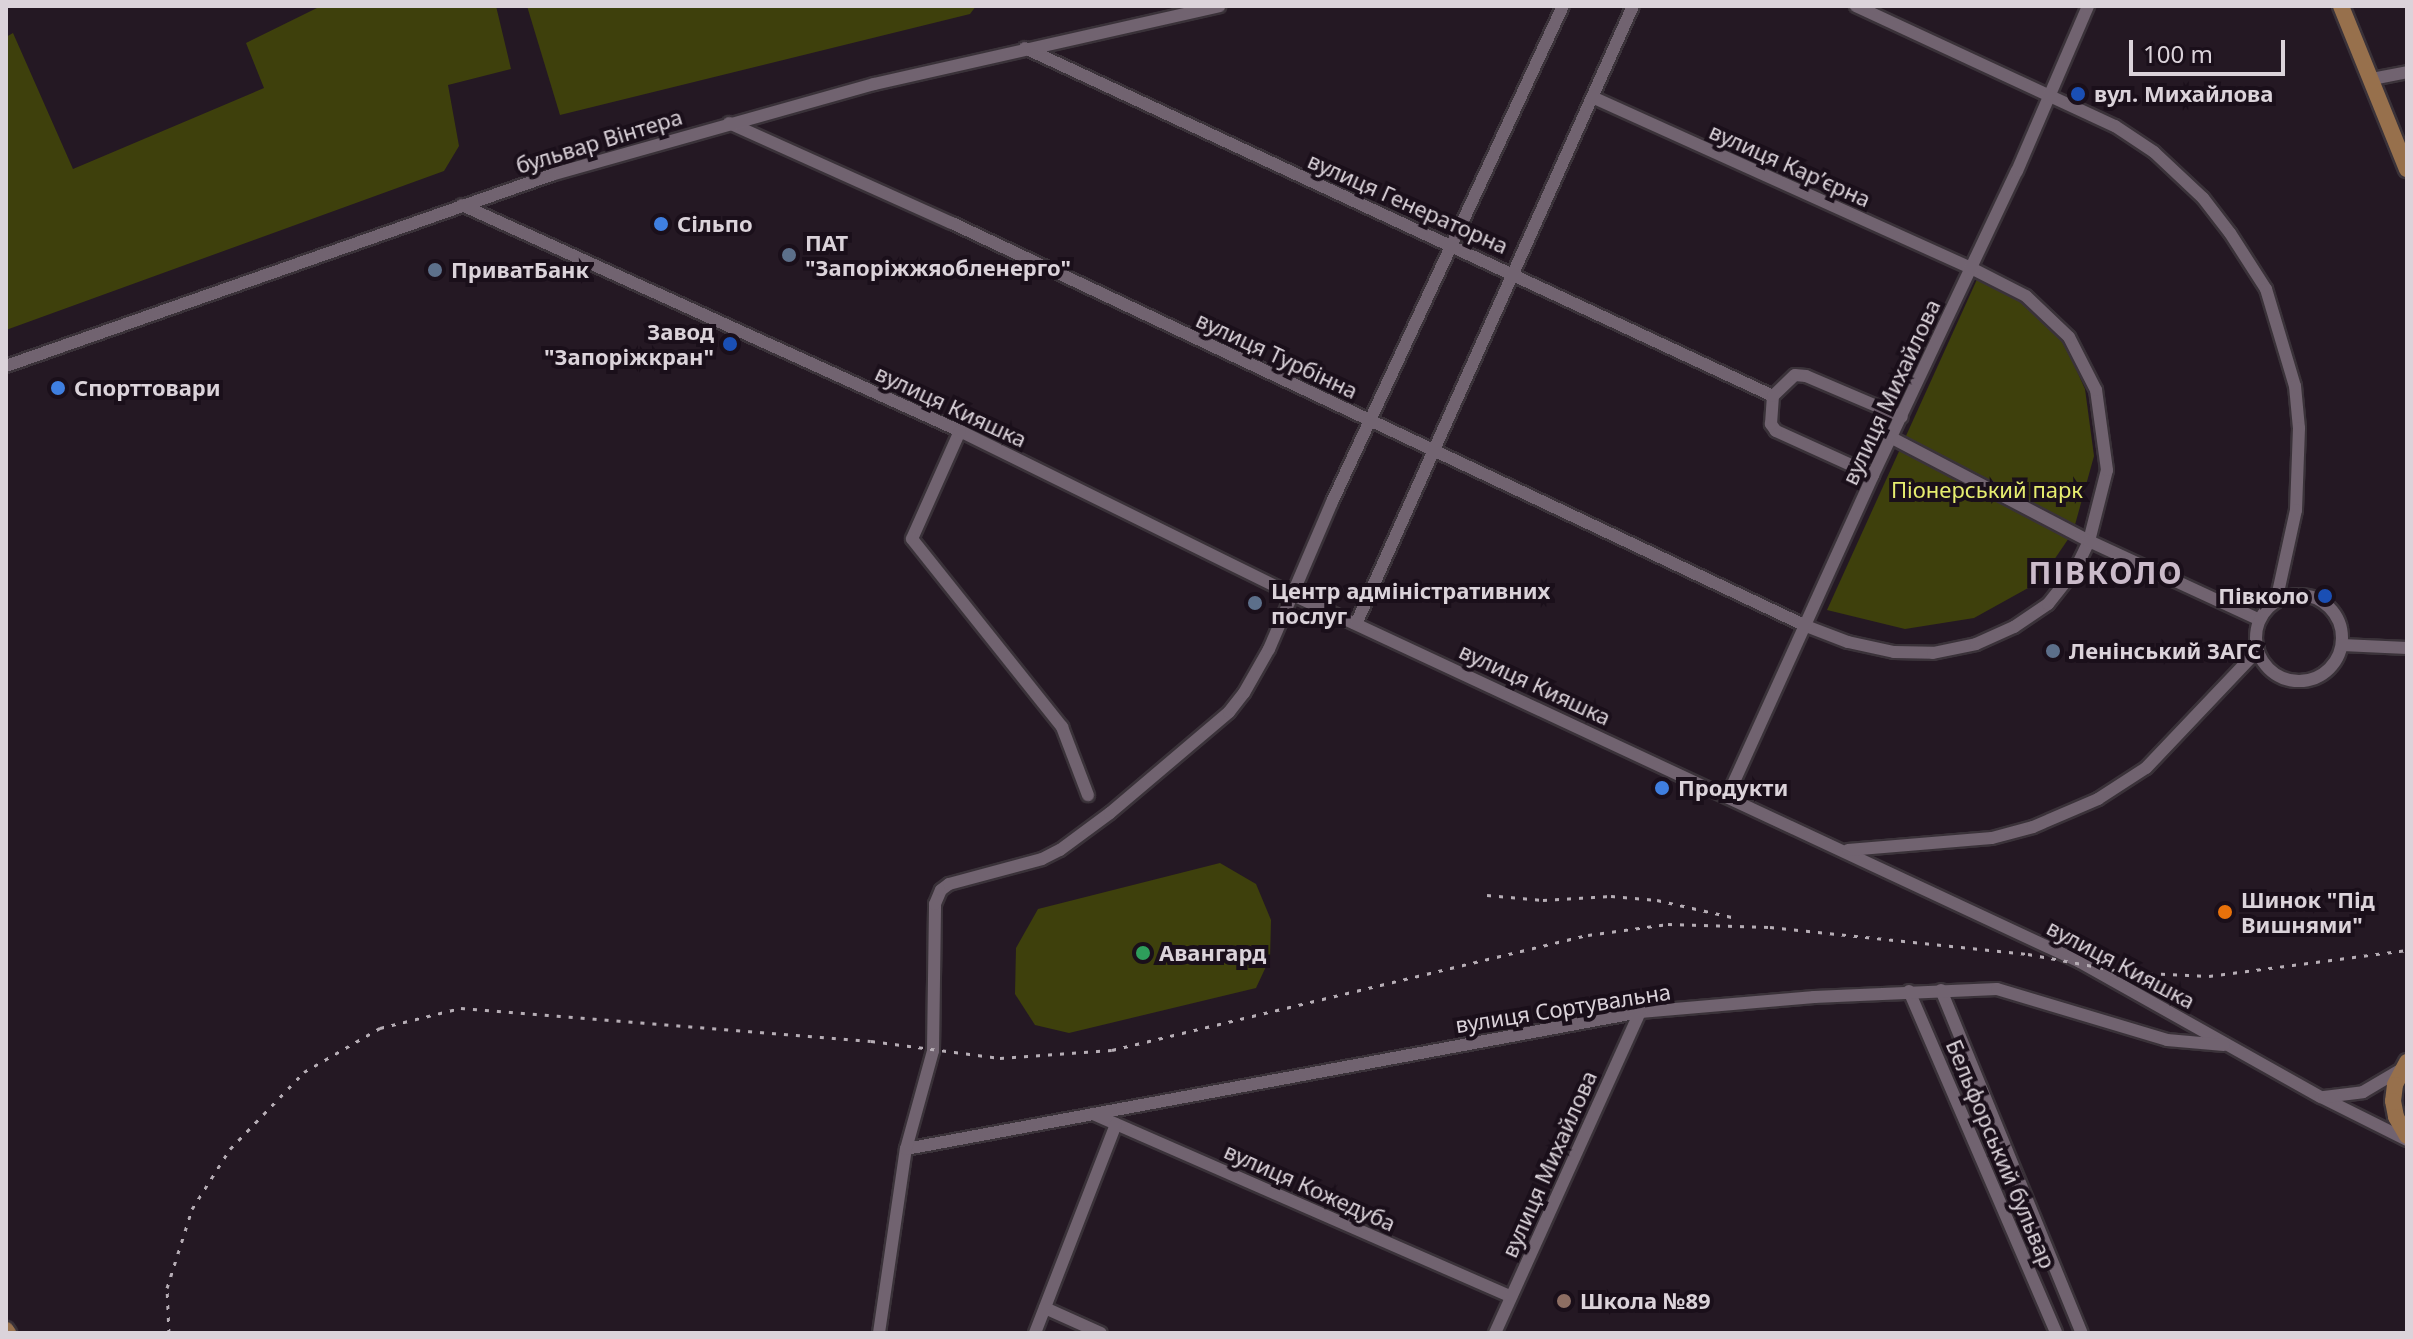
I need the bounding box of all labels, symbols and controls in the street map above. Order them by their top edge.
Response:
scale bar [2133,24,2289,74]
text: 100 m [2143,37,2213,70]
place label: вул. Михайлова [2094,81,2273,107]
marker: вул. Михайлова [2069,85,2087,103]
street label: бульвар Вінтера [513,103,685,179]
street label: вулиця Кар’єрна [1705,118,1875,212]
street label: вулиця Генераторна [1304,147,1512,259]
place label: Сільпо [677,211,753,237]
marker: Сільпо [652,215,670,233]
place label: ПАТ "Запоріжжяобленерго" [805,229,1071,280]
marker: ПАТ "Запоріжжяобленерго" [780,246,798,264]
place label: ПриватБанк [451,257,589,283]
marker: ПриватБанк [426,261,444,279]
street label: вулиця Михайлова [1836,295,1946,489]
street label: вулиця Турбінна [1192,306,1362,404]
place label: Завод "Запоріжкран" [544,318,714,370]
marker: Завод "Запоріжкран" [721,335,739,353]
street label: вулиця Кияшка [871,359,1031,453]
place label: Спорттовари [74,375,221,401]
marker: Спорттовари [49,379,67,397]
park label: Піонерський парк [1891,477,2083,503]
district label: ПІВКОЛО [2029,555,2183,591]
place label: Центр адміністративних послуг [1271,577,1550,628]
place label: Півколо [2218,583,2309,609]
marker: Півколо [2316,587,2334,605]
marker: Центр адміністративних послуг [1246,594,1264,612]
street label: вулиця Кияшка [1455,637,1615,731]
place label: Ленінський ЗАГС [2069,638,2261,664]
marker: Ленінський ЗАГС [2044,642,2062,660]
place label: Продукти [1678,775,1788,801]
marker: Продукти [1653,779,1671,797]
place label: Шинок "Під Вишнями" [2241,886,2375,938]
marker: Шинок "Під Вишнями" [2216,903,2234,921]
street label: вулиця Кияшка [2042,914,2200,1014]
place label: Авангард [1159,940,1266,966]
marker: Авангард [1134,944,1152,962]
street label: вулиця Сортувальна [1453,978,1673,1038]
street label: Бельфорський бульвар [1941,1036,2061,1272]
street label: вулиця Михайлова [1496,1067,1602,1261]
street label: вулиця Кожедуба [1220,1137,1400,1237]
place label: Школа №89 [1580,1288,1711,1314]
marker: Школа №89 [1555,1292,1573,1310]

